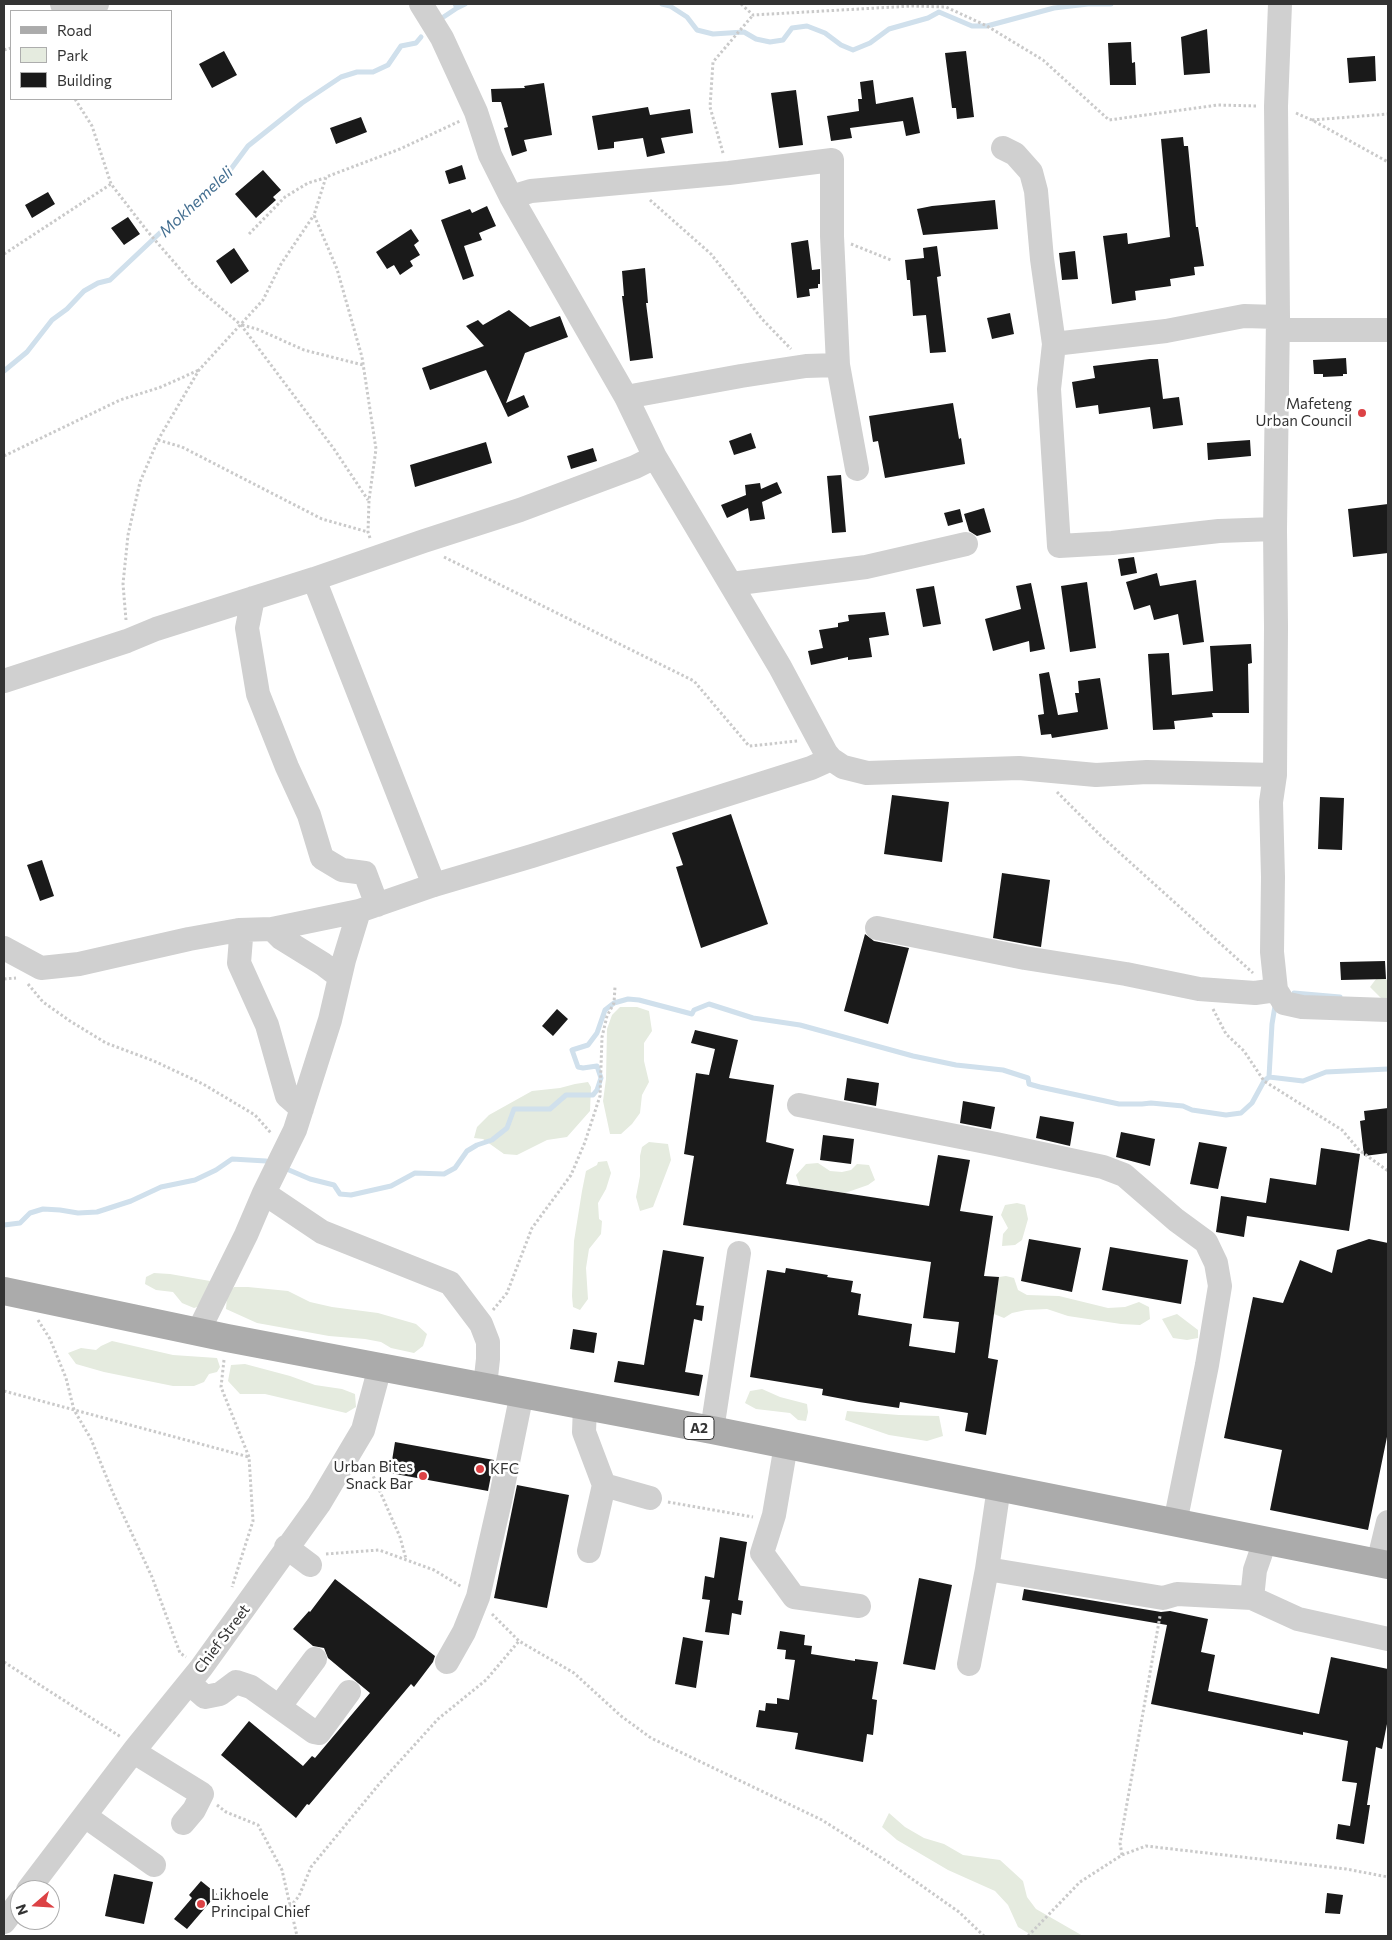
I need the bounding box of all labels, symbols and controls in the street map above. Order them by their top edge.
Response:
legend [10,10,172,100]
text: Road [57,21,92,39]
text: Park [57,46,88,64]
text: Building [57,71,112,89]
water label: Mokhemeleli [155,163,237,241]
place label: Mafeteng Urban Council [1256,395,1352,430]
marker: Mafeteng Urban Council [1356,407,1368,419]
road number: A2 [684,1416,714,1440]
place label: Urban Bites Snack Bar [334,1458,413,1493]
place label: KFC [490,1460,519,1478]
marker: KFC [474,1463,486,1475]
marker: Urban Bites Snack Bar [417,1470,429,1482]
street label: Chief Street [190,1601,254,1677]
north arrow [10,1880,60,1930]
place label: Likhoele Principal Chief [211,1886,310,1921]
marker: Likhoele Principal Chief [195,1898,207,1910]
text: N [12,1902,31,1917]

